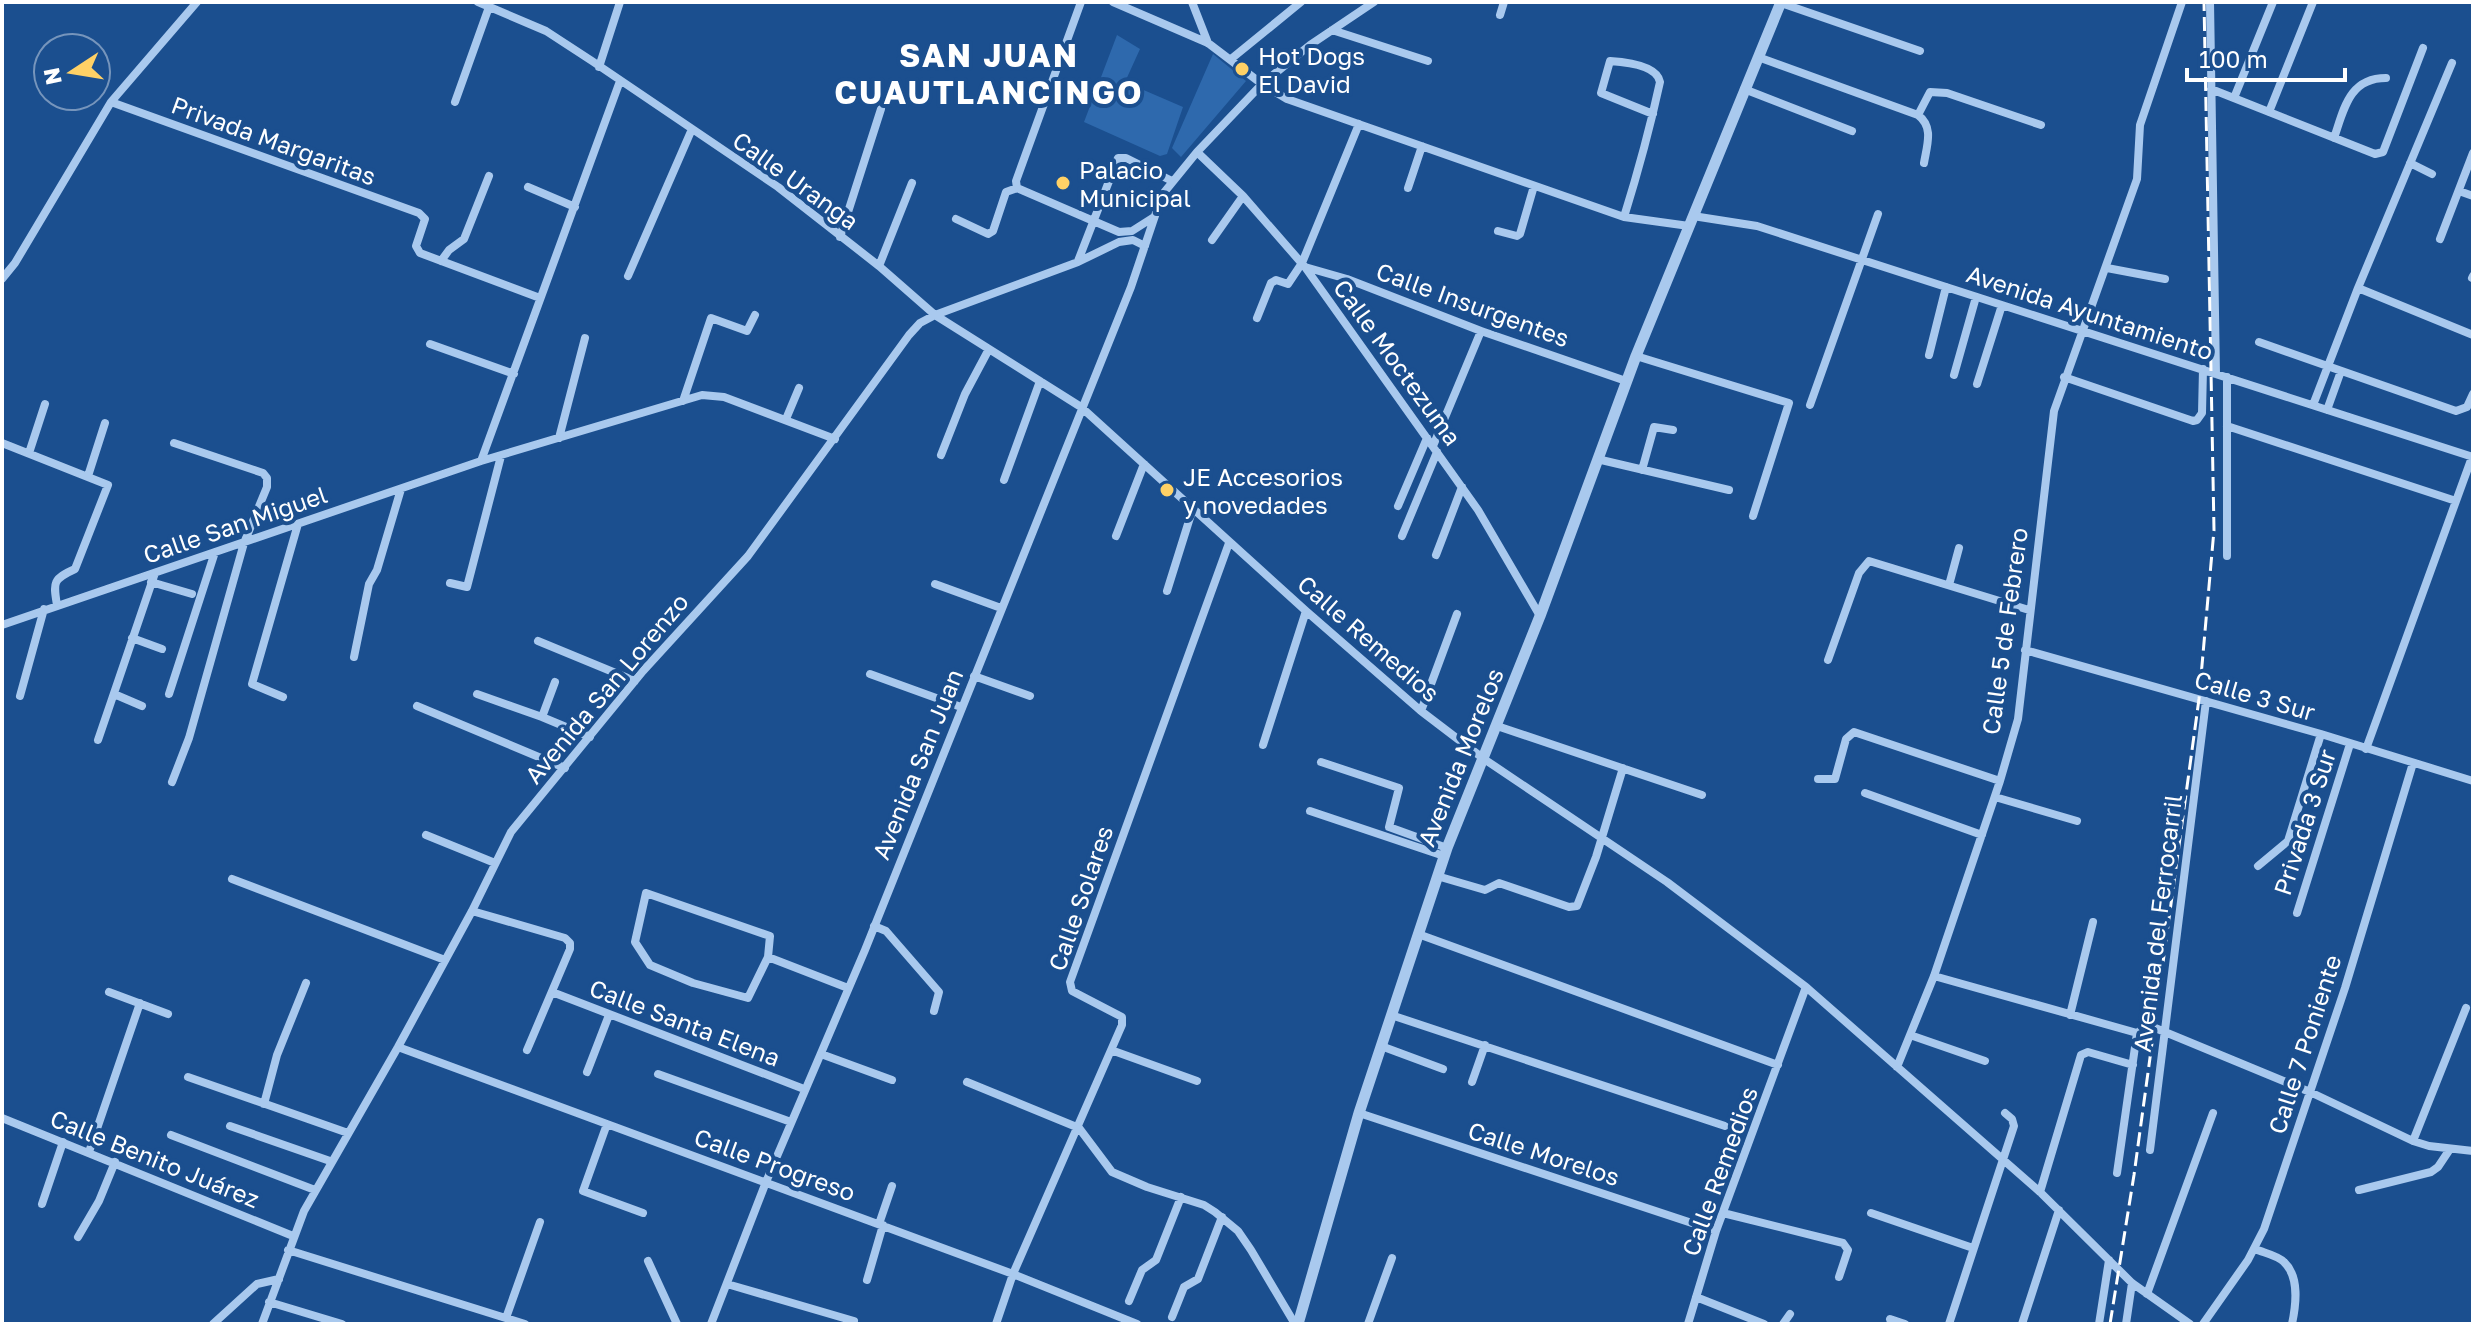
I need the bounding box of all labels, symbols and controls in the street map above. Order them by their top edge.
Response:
north arrow [32,32,112,112]
scale bar [2187,32,2345,82]
district label: SAN JUAN CUAUTLANCINGO [834,36,1144,111]
place label: Hot Dogs El David [1258,41,1365,98]
text: 100 m [2199,44,2268,73]
marker: Hot Dogs El David [1233,60,1251,78]
text: N [37,65,67,87]
street label: Privada Margaritas [168,90,380,190]
street label: Calle Uranga [728,125,864,235]
place label: Palacio Municipal [1079,155,1191,212]
marker: Palacio Municipal [1054,174,1072,192]
street label: Calle Insurgentes [1373,256,1573,352]
street label: Avenida Ayuntamiento [1963,258,2217,366]
street label: Calle Moctezuma [1328,273,1468,451]
place label: JE Accesorios y novedades [1183,462,1343,519]
street label: Calle San Miguel [139,479,331,569]
marker: JE Accesorios y novedades [1158,481,1176,499]
street label: Calle 5 de Febrero [1975,526,2033,736]
street label: Calle Remedios [1292,569,1446,707]
street label: Avenida San Lorenzo [518,587,694,789]
street label: Avenida Morelos [1411,664,1509,850]
street label: Calle 3 Sur [2191,664,2319,726]
street label: Avenida San Juan [866,665,968,863]
street label: Privada 3 Sur [2267,746,2341,898]
street label: Avenida del Ferrocarril [2127,792,2187,1054]
street label: Calle Solares [1042,822,1118,974]
street label: Calle 7 Poniente [2261,951,2347,1137]
street label: Calle Santa Elena [586,972,784,1072]
street label: Calle Remedios [1675,1082,1763,1260]
street label: Calle Benito Juárez [46,1103,264,1213]
street label: Calle Morelos [1465,1115,1623,1191]
street label: Calle Progreso [691,1121,859,1207]

